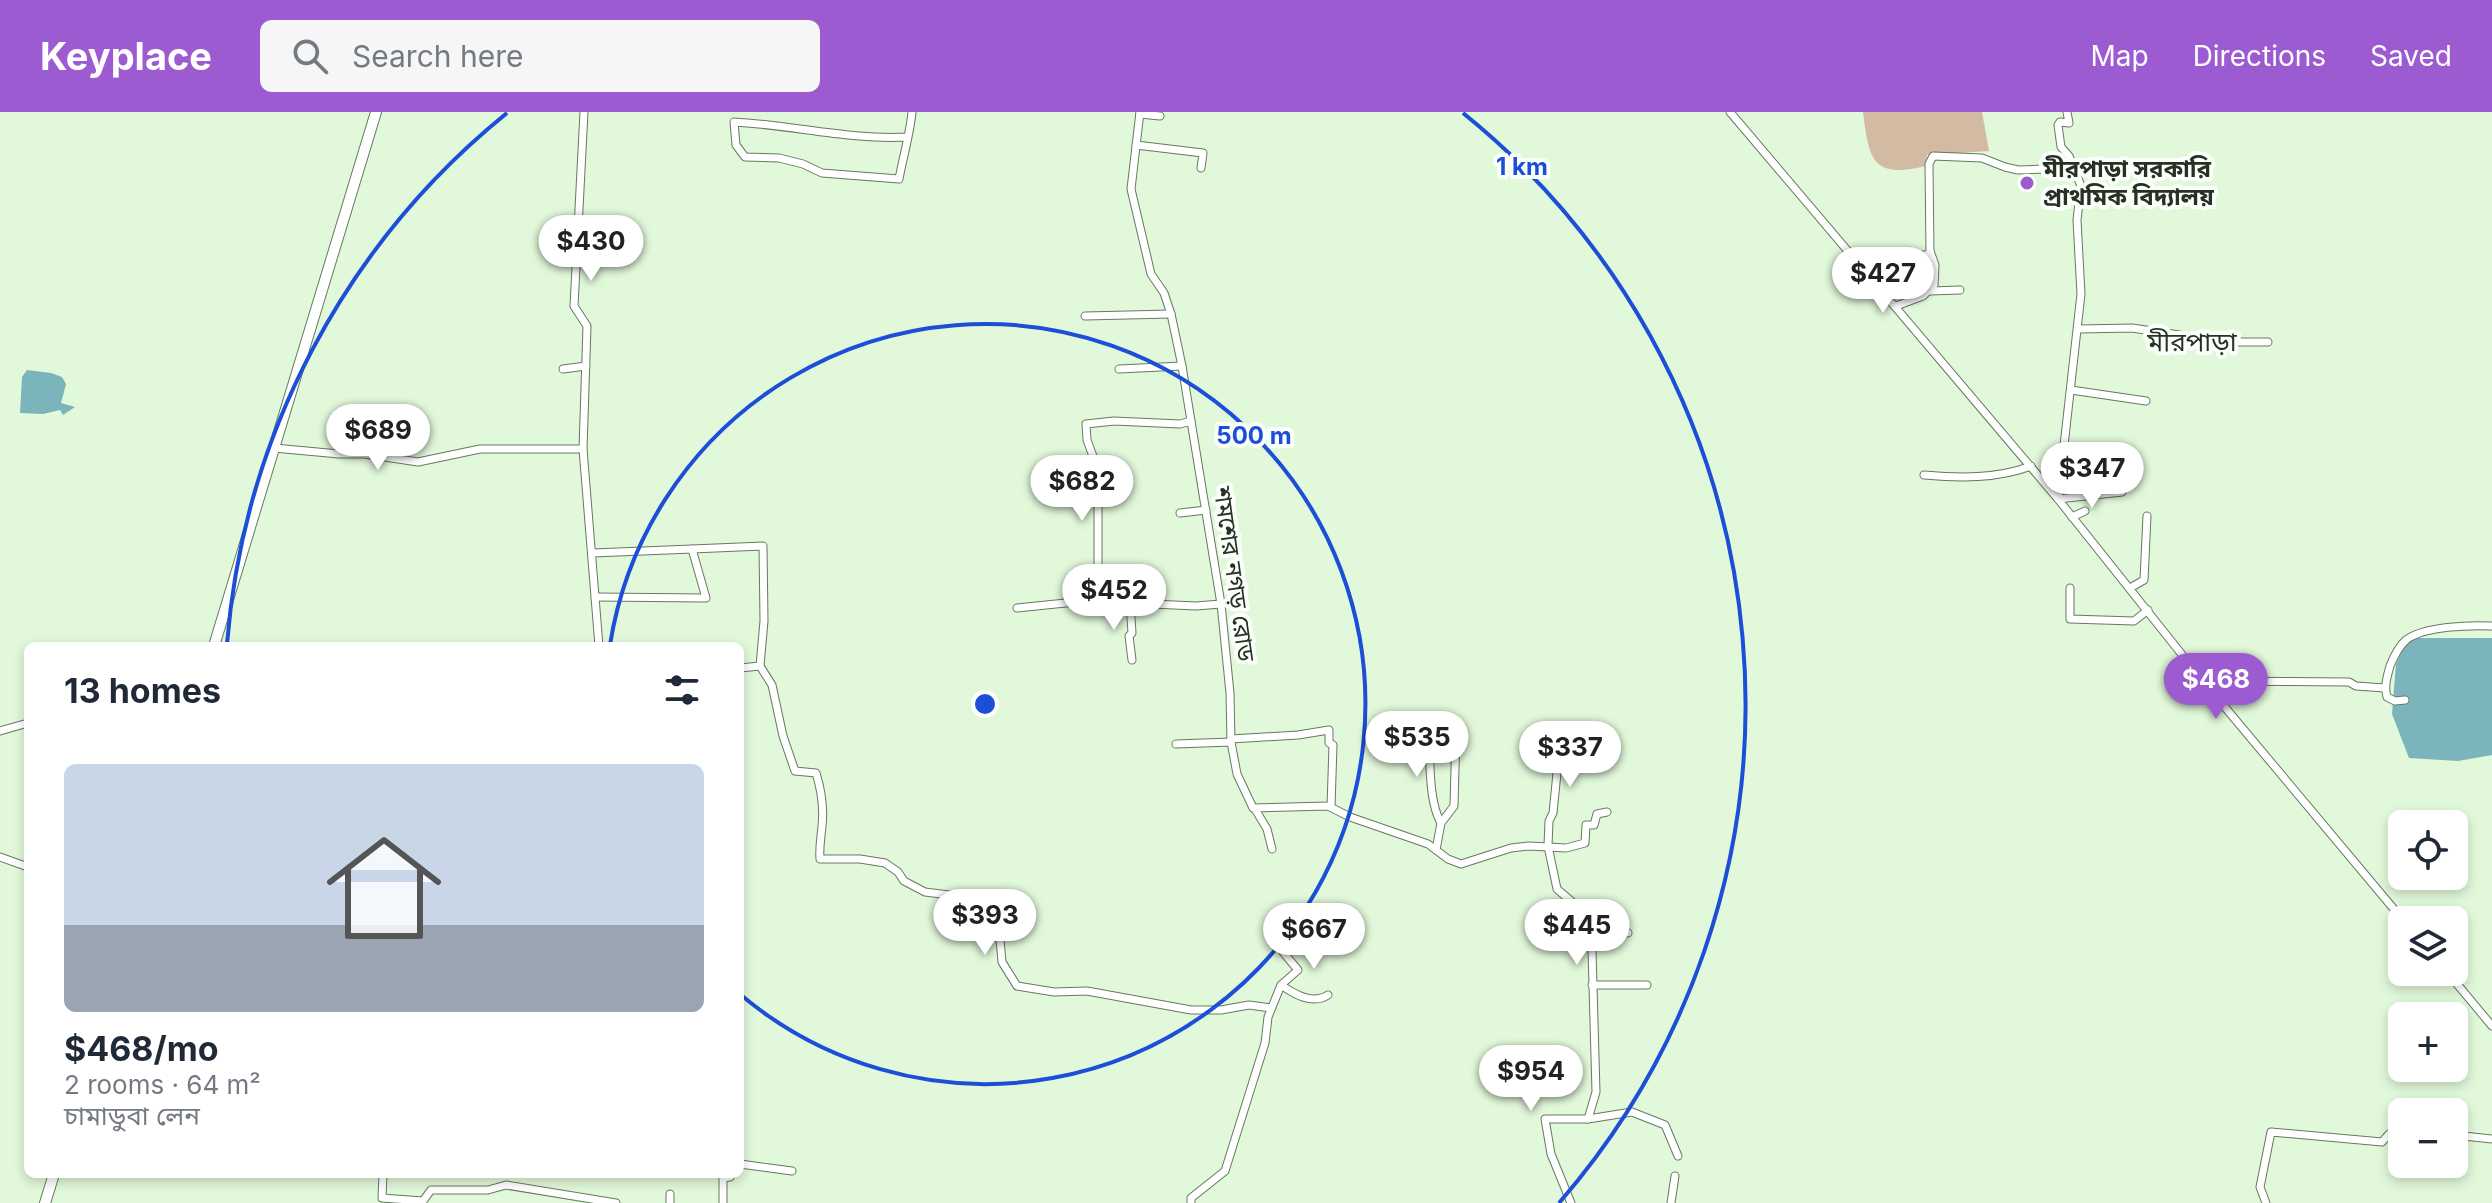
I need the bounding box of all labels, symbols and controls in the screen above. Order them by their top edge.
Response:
search box [260,20,820,92]
text: Keyplace [40,33,212,79]
icon: search [288,34,332,78]
text: Search here [352,38,523,74]
text: Map [2090,39,2149,73]
text: Directions [2193,39,2326,73]
text: Saved [2370,39,2452,73]
text: 1 km [1496,152,1548,181]
place label: মীরপাড়া সরকারি প্রাথমিক বিদ্যালয় [2042,154,2215,211]
marker: মীরপাড়া সরকারি প্রাথমিক বিদ্যালয় [2018,174,2036,192]
pin: $430 [544,215,638,283]
text: $430 [557,225,625,256]
pin: $427 [1836,247,1930,315]
text: $427 [1850,257,1916,288]
district label: মীরপাড়া [2146,326,2238,357]
pin: $689 [331,404,425,472]
text: $689 [344,414,412,445]
text: 500 m [1216,421,1292,450]
pin: $347 [2045,442,2139,510]
text: $347 [2059,452,2125,483]
pin: $682 [1035,455,1129,523]
text: $682 [1048,465,1116,496]
street label: শমশের নগড় রোড [1208,484,1261,664]
pin: $452 [1067,564,1161,632]
text: $452 [1080,574,1148,605]
pin: $468 [2169,653,2263,721]
text: $468 [2182,663,2250,694]
icon: filters [660,668,704,712]
text: 13 homes [64,670,221,711]
centre of rings [971,690,999,718]
pin: $535 [1370,711,1464,779]
text: $535 [1383,721,1451,752]
pin: $337 [1523,721,1617,789]
text: $337 [1537,731,1603,762]
map controls [2388,810,2468,1178]
button: locate [2388,810,2468,890]
icon: home [312,816,456,960]
pin: $393 [938,889,1032,957]
text: $393 [951,899,1019,930]
pin: $445 [1530,899,1624,967]
pin: $667 [1267,903,1361,971]
button: layers [2388,906,2468,986]
text: $445 [1543,909,1611,940]
text: $667 [1281,913,1347,944]
button: + [2388,1002,2468,1082]
text: $468/mo [64,1028,219,1069]
pin: $954 [1484,1045,1578,1113]
text: $954 [1497,1055,1565,1086]
text: 2 rooms · 64 m² [64,1069,261,1100]
button: − [2388,1098,2468,1178]
text: চামাডুবা লেন [64,1100,200,1131]

